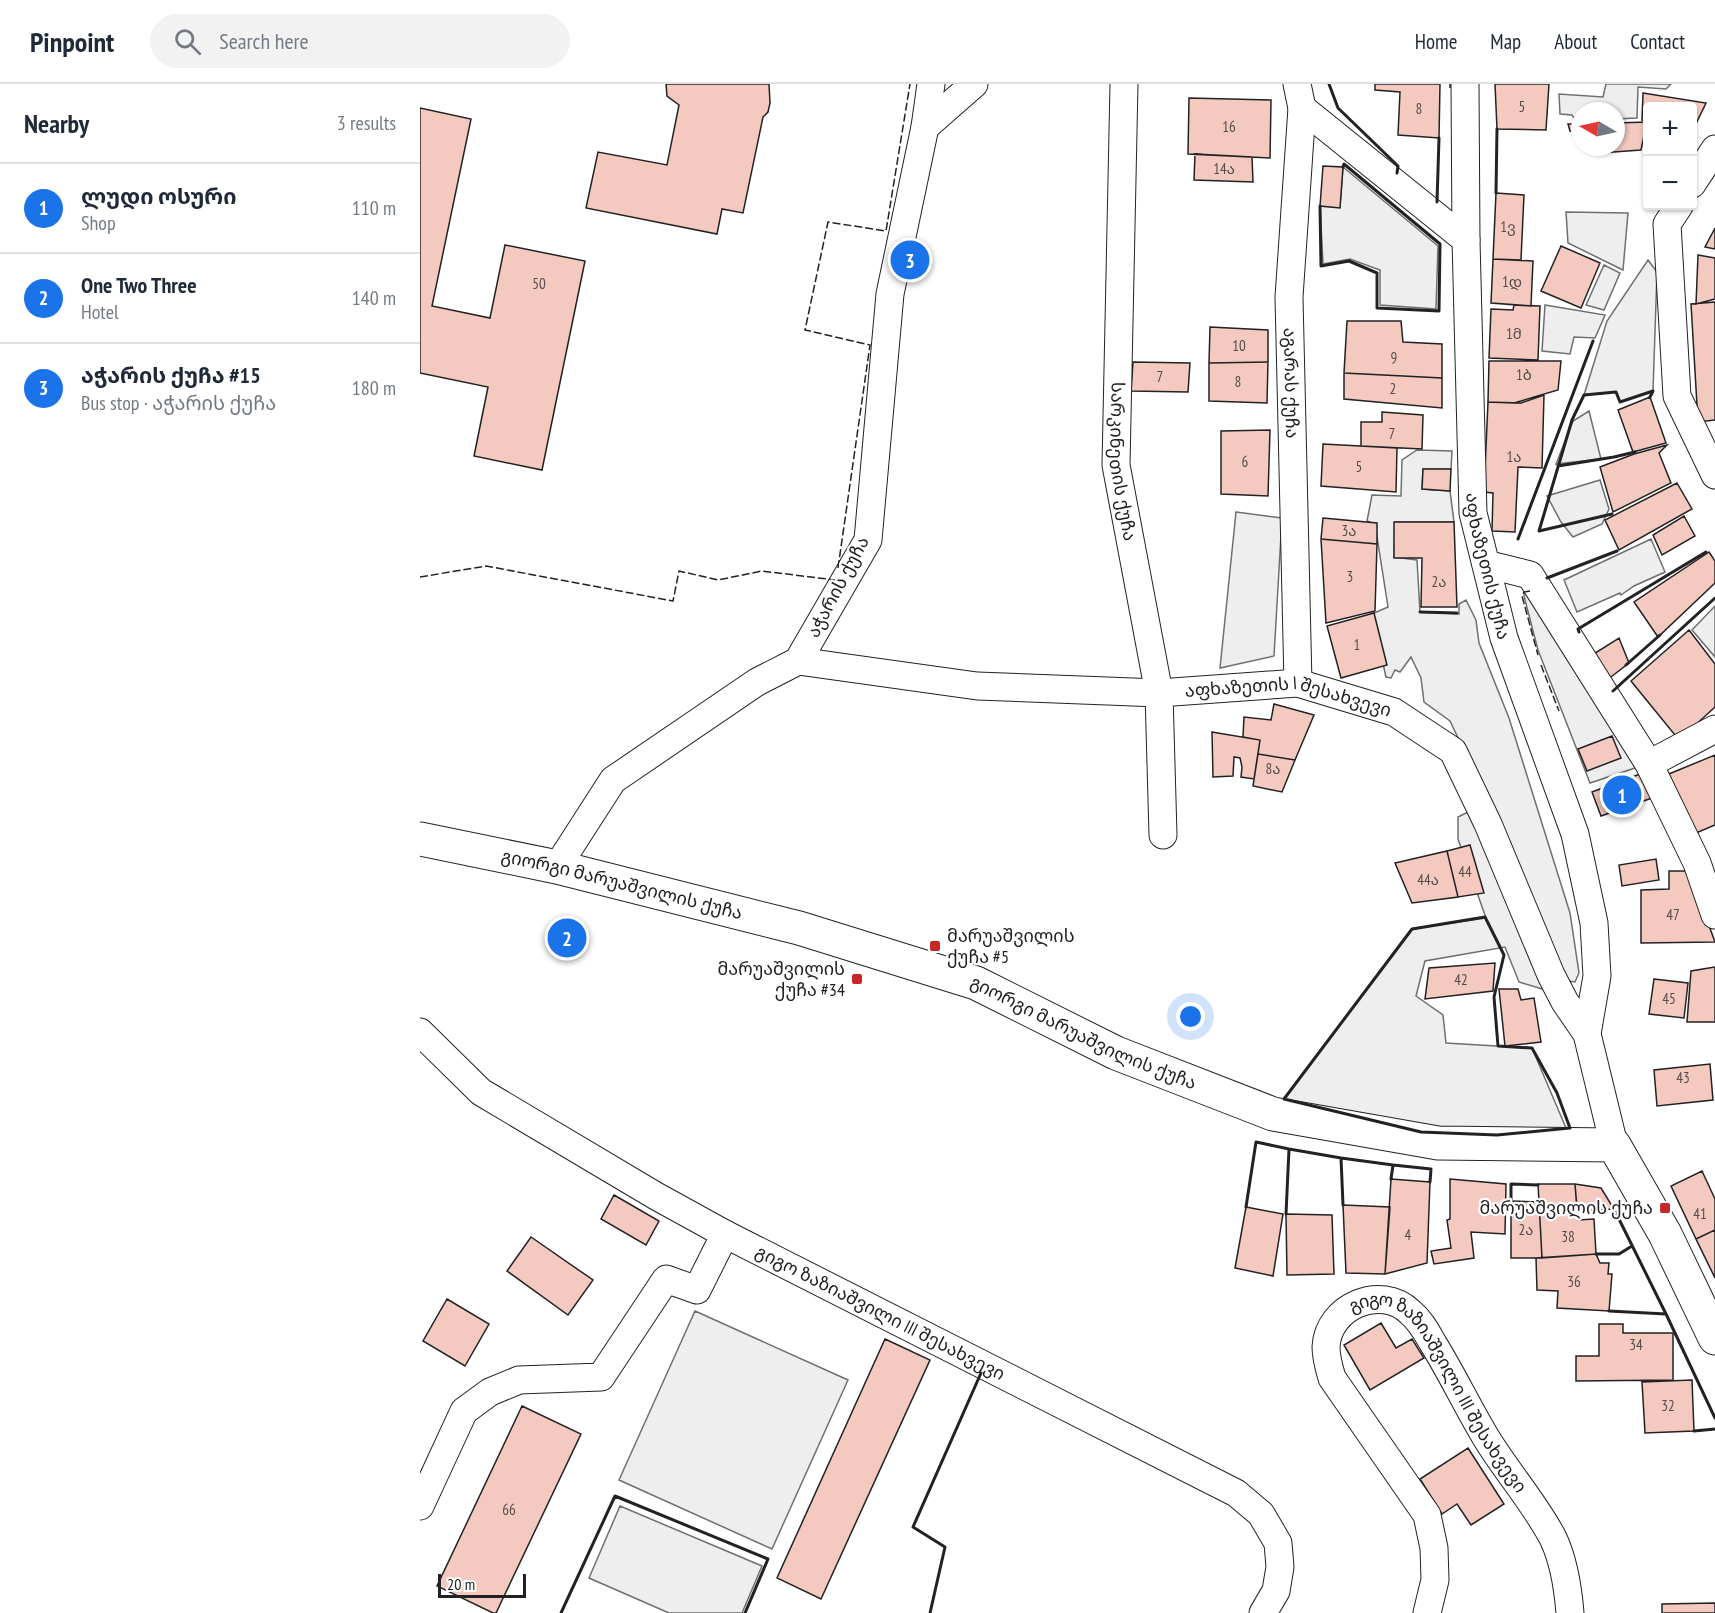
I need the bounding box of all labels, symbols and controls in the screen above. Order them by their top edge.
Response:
search box [150,14,570,68]
text: Pinpoint [30,23,114,60]
icon: search [171,25,204,58]
text: Search here [219,27,309,55]
text: Home [1415,28,1457,55]
text: Map [1490,28,1521,55]
text: About [1554,28,1597,55]
text: Contact [1630,28,1685,55]
house number: 5 [1519,97,1525,116]
house number: 8 [1416,99,1422,118]
north arrow [1571,102,1625,156]
map controls [1643,102,1697,210]
button: + [1643,102,1697,156]
text: Nearby [24,107,89,140]
text: 3 results [337,110,396,136]
house number: 16 [1222,117,1236,136]
button: − [1643,156,1697,210]
house number: 14ა [1213,159,1235,178]
text: ლუდი ოსური [81,182,236,210]
text: 1 [39,195,48,221]
text: 110 m [352,195,396,221]
text: Shop [81,210,116,236]
house number: 1ვ [1500,217,1516,236]
pin: 3 [890,238,930,282]
text: One Two Three [81,271,197,299]
house number: 1დ [1502,272,1522,291]
house number: 50 [532,274,546,293]
text: 2 [39,285,48,311]
text: 140 m [352,285,396,311]
text: Hotel [81,299,119,325]
house number: 1მ [1506,324,1522,343]
street label: აგარას ქუჩა [1279,327,1304,439]
house number: 10 [1232,336,1246,355]
house number: 9 [1391,348,1397,367]
text: აჭარის ქუჩა #15 [81,361,261,389]
house number: 1ბ [1516,365,1532,384]
house number: 7 [1157,367,1163,386]
house number: 8 [1235,372,1241,391]
text: 3 [39,375,48,401]
text: 180 m [352,375,396,401]
house number: 2 [1390,379,1396,398]
street label: სარკინეთის ქუჩა [1104,382,1142,543]
text: Bus stop · აჭარის ქუჩა [81,390,276,416]
house number: 7 [1389,424,1395,443]
house number: 1ა [1507,447,1522,466]
house number: 6 [1242,452,1249,471]
house number: 5 [1356,457,1362,476]
street label: აფხაზეთის ქუჩა [1461,492,1516,642]
house number: 3ა [1342,521,1357,540]
street label: აჭარის ქუჩა [801,532,874,641]
house number: 3 [1347,567,1353,586]
house number: 2ა [1432,572,1447,591]
house number: 1 [1354,635,1360,654]
street label: აფხაზეთის I შესახვევი [1184,671,1394,722]
house number: 8ა [1266,759,1281,778]
pin: 1 [1602,772,1642,818]
street label: გიორგი მარუაშვილის ქუჩა [499,844,745,924]
house number: 44 [1458,862,1472,881]
house number: 44ა [1417,870,1439,889]
house number: 47 [1666,905,1680,924]
pin: 2 [548,916,586,960]
place label: მარუაშვილის ქუჩა #5 [947,924,1075,968]
marker: მარუაშვილის ქუჩა #5 [928,939,942,953]
place label: მარუაშვილის ქუჩა #34 [717,957,845,1001]
street label: გიორგი მარუაშვილის ქუჩა [967,970,1200,1094]
house number: 42 [1454,970,1468,989]
marker: მარუაშვილის ქუჩა #34 [850,972,864,986]
house number: 45 [1662,989,1676,1008]
your location [1176,1002,1205,1031]
house number: 43 [1676,1068,1690,1087]
place label: მარუაშვილის ქუჩა [1480,1196,1653,1219]
marker: მარუაშვილის ქუჩა [1658,1201,1672,1215]
house number: 41 [1693,1204,1707,1223]
house number: 2ა [1519,1220,1534,1239]
house number: 4 [1405,1225,1412,1244]
house number: 38 [1561,1227,1575,1246]
street label: გიგო ზაზიაშვილი III შესახვევი [752,1239,1009,1385]
house number: 36 [1567,1272,1581,1291]
street label: გიგო ზაზიაშვილი III შესახვევი [1344,1287,1532,1497]
house number: 34 [1629,1335,1643,1354]
house number: 32 [1661,1396,1675,1415]
house number: 66 [502,1500,516,1519]
scale bar [438,1571,526,1598]
text: 20 m [447,1574,475,1594]

